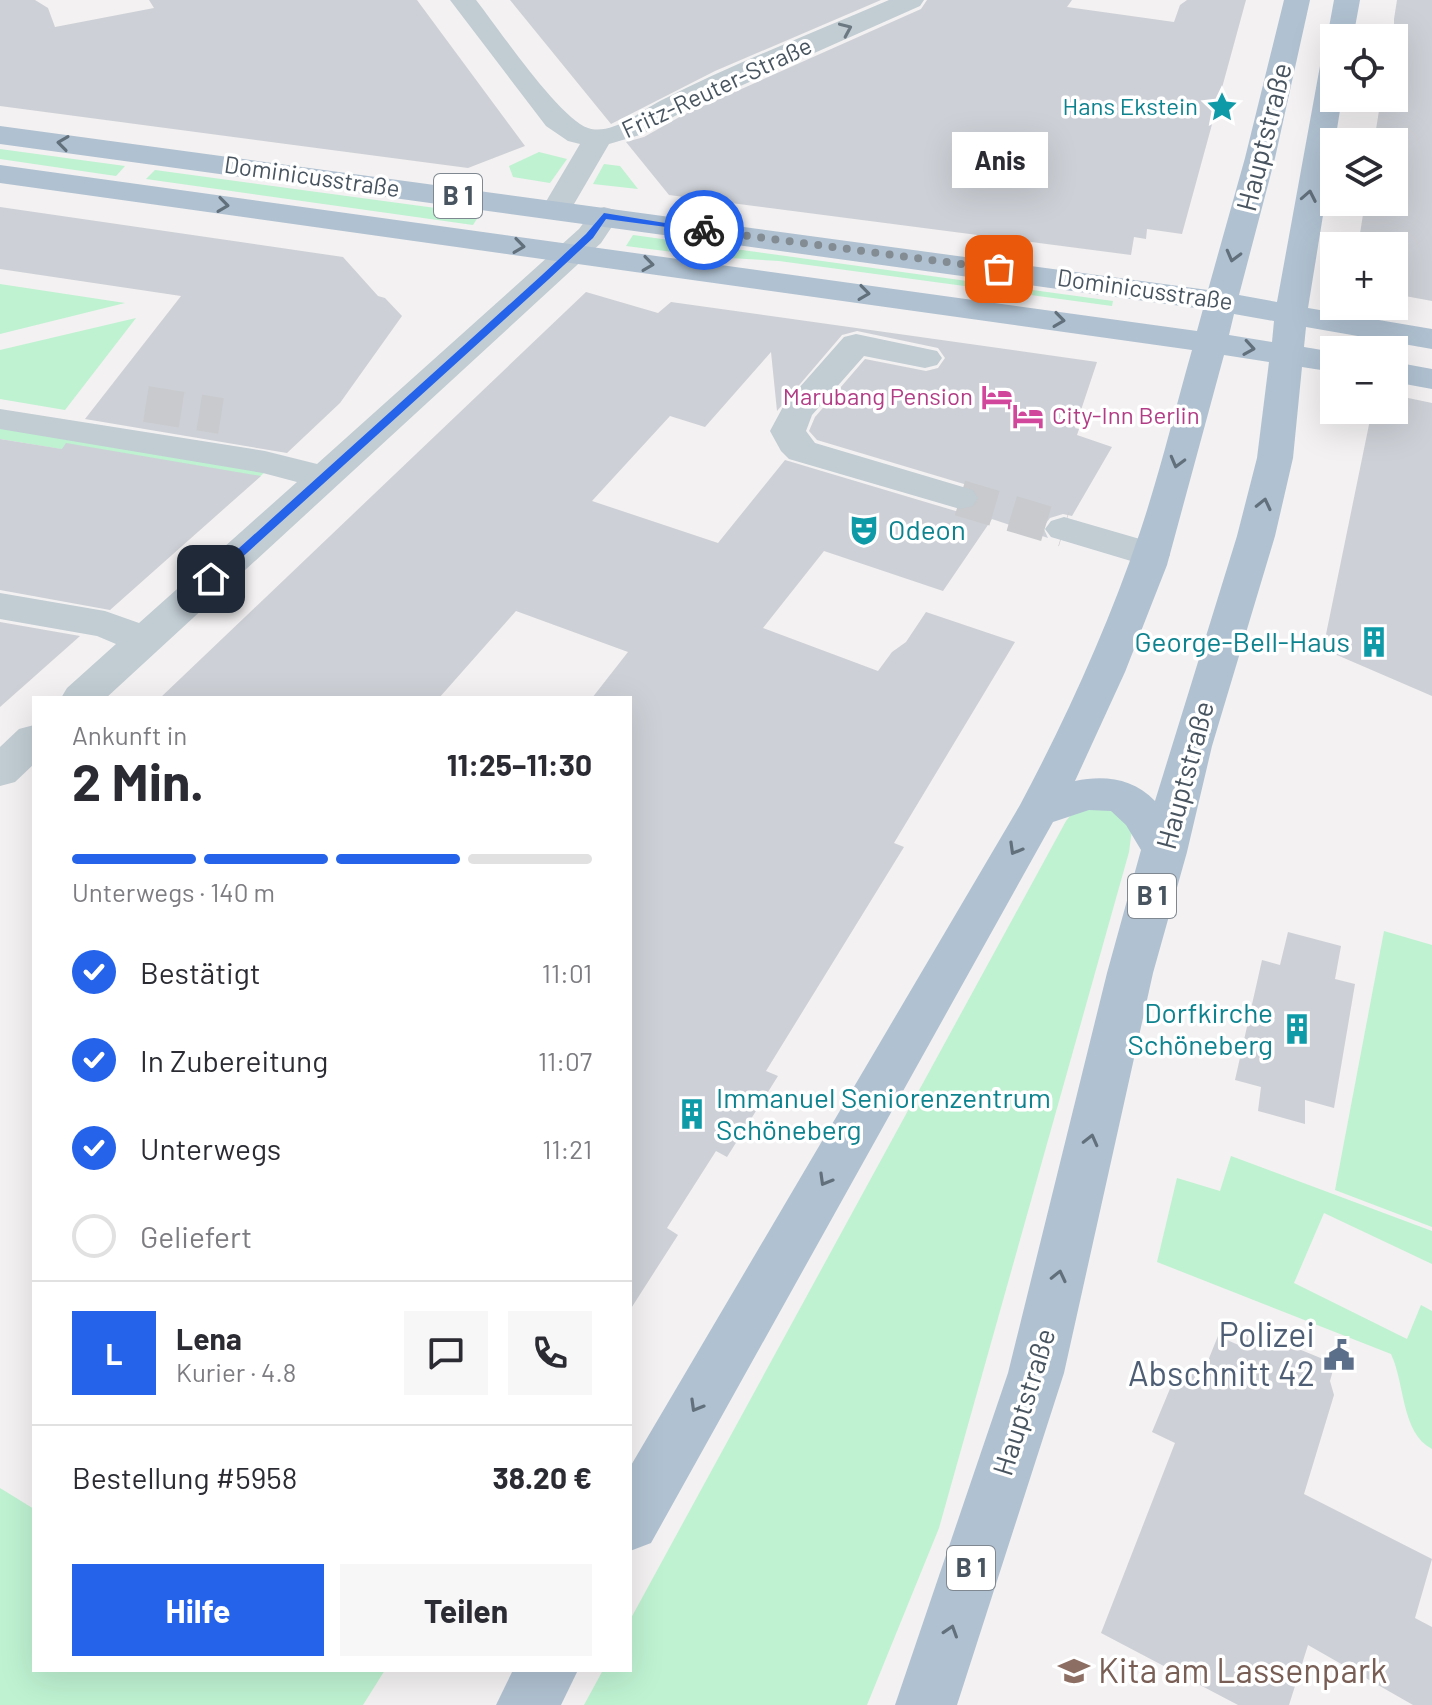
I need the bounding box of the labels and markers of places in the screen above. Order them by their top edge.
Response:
place icon: Hans Ekstein [1205,90,1239,124]
place label: Hans Ekstein [1063,91,1198,120]
callout: Anis [951,133,1047,189]
pin [965,235,1033,303]
hotel icon: Marubang Pension [980,380,1014,414]
place label: Marubang Pension [783,381,973,410]
hotel icon: City-Inn Berlin [1011,399,1045,433]
place label: City-Inn Berlin [1052,400,1200,429]
place label: Odeon [888,512,966,546]
theatre icon: Odeon [847,513,881,547]
pin [177,545,245,613]
place label: George-Bell-Haus [1134,624,1350,658]
building icon: George-Bell-Haus [1357,625,1391,659]
place label: Dorfkirche Schöneberg [1128,995,1273,1061]
building icon: Dorfkirche Schöneberg [1280,1012,1314,1046]
place label: Immanuel Seniorenzentrum Schöneberg [716,1080,1051,1146]
building icon: Immanuel Seniorenzentrum Schöneberg [675,1097,709,1131]
place label: Polizei Abschnitt 42 [1128,1313,1315,1393]
public building icon: Polizei Abschnitt 42 [1322,1338,1356,1372]
place label: Kita am Lassenpark [1098,1649,1387,1690]
school or university icon: Kita am Lassenpark [1057,1654,1091,1688]

